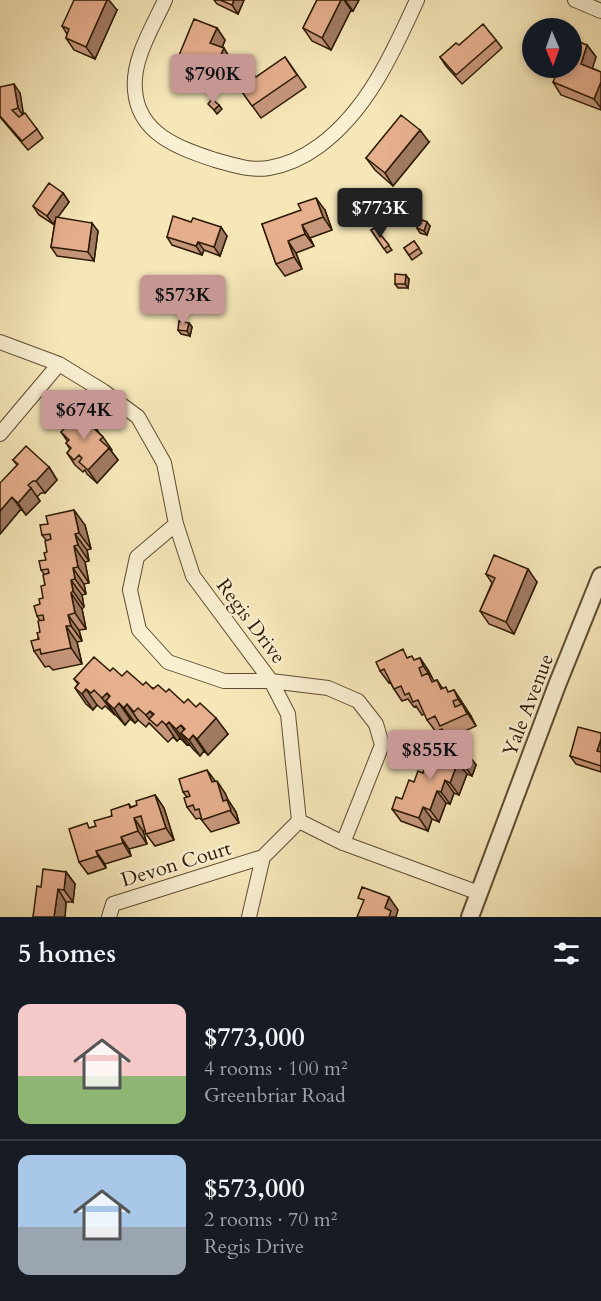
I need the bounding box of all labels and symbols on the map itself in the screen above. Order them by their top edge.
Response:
north arrow [522,18,582,78]
pin: $790K [171,54,255,105]
pin: $773K [338,188,422,239]
pin: $573K [141,275,225,326]
pin: $674K [42,390,126,441]
street label: Regis Drive [210,573,292,669]
street label: Yale Avenue [496,650,560,760]
pin: $855K [388,730,472,781]
street label: Devon Court [118,834,235,894]

